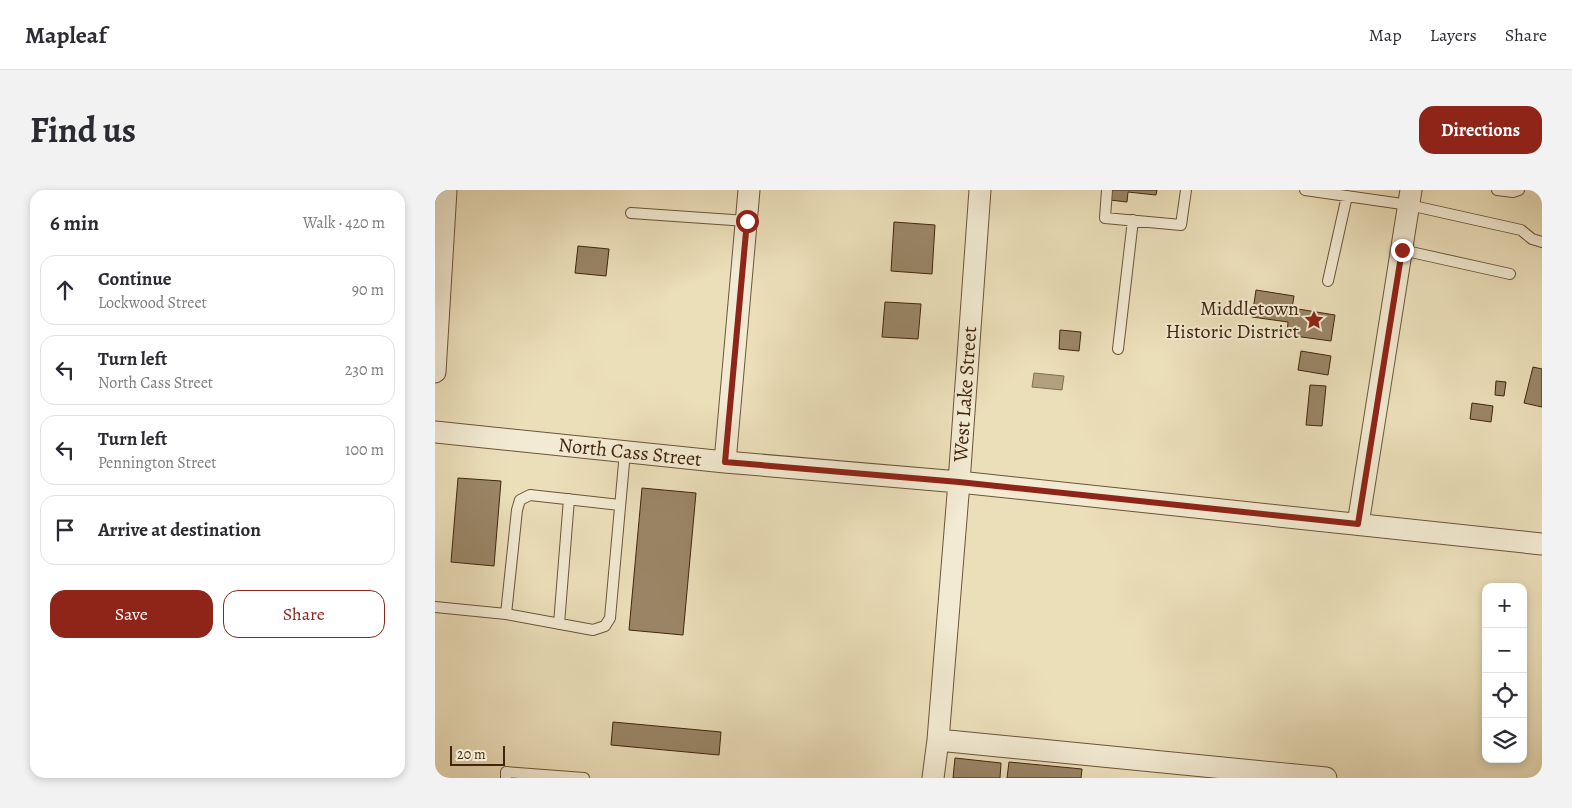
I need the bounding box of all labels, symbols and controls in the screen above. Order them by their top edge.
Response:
text: Mapleaf [25,19,107,51]
text: Map [1369,23,1402,47]
text: Layers [1430,23,1477,47]
text: Share [1505,23,1547,47]
text: Find us [30,106,136,154]
button: Directions [1419,106,1542,154]
text: 6 min [50,209,99,237]
route start [736,210,759,233]
text: Walk · 420 m [303,212,385,234]
route end [1391,239,1414,262]
text: Continue [98,266,172,292]
icon: ahead [51,276,79,304]
text: 90 m [352,279,384,301]
text: Lockwood Street [98,292,207,314]
place label: Middletown Historic District [1165,295,1299,345]
place icon: Middletown Historic District [1303,309,1325,331]
street label: West Lake Street [947,325,983,464]
text: Turn left [98,346,167,372]
icon: left [51,356,79,384]
text: 230 m [345,359,384,381]
text: North Cass Street [98,372,213,394]
text: Turn left [98,426,167,452]
street label: North Cass Street [557,431,703,473]
icon: left [51,436,79,464]
text: 100 m [345,439,384,461]
text: Pennington Street [98,452,217,474]
icon: arrive [51,516,79,544]
text: Arrive at destination [98,517,261,543]
map controls [1482,583,1527,763]
button: + [1482,583,1527,628]
button: Save [50,590,213,638]
button: Share [223,590,385,638]
button: − [1482,628,1527,673]
button: locate [1482,673,1527,718]
button: layers [1482,718,1527,763]
scale bar [450,743,505,766]
text: 20 m [457,745,486,764]

